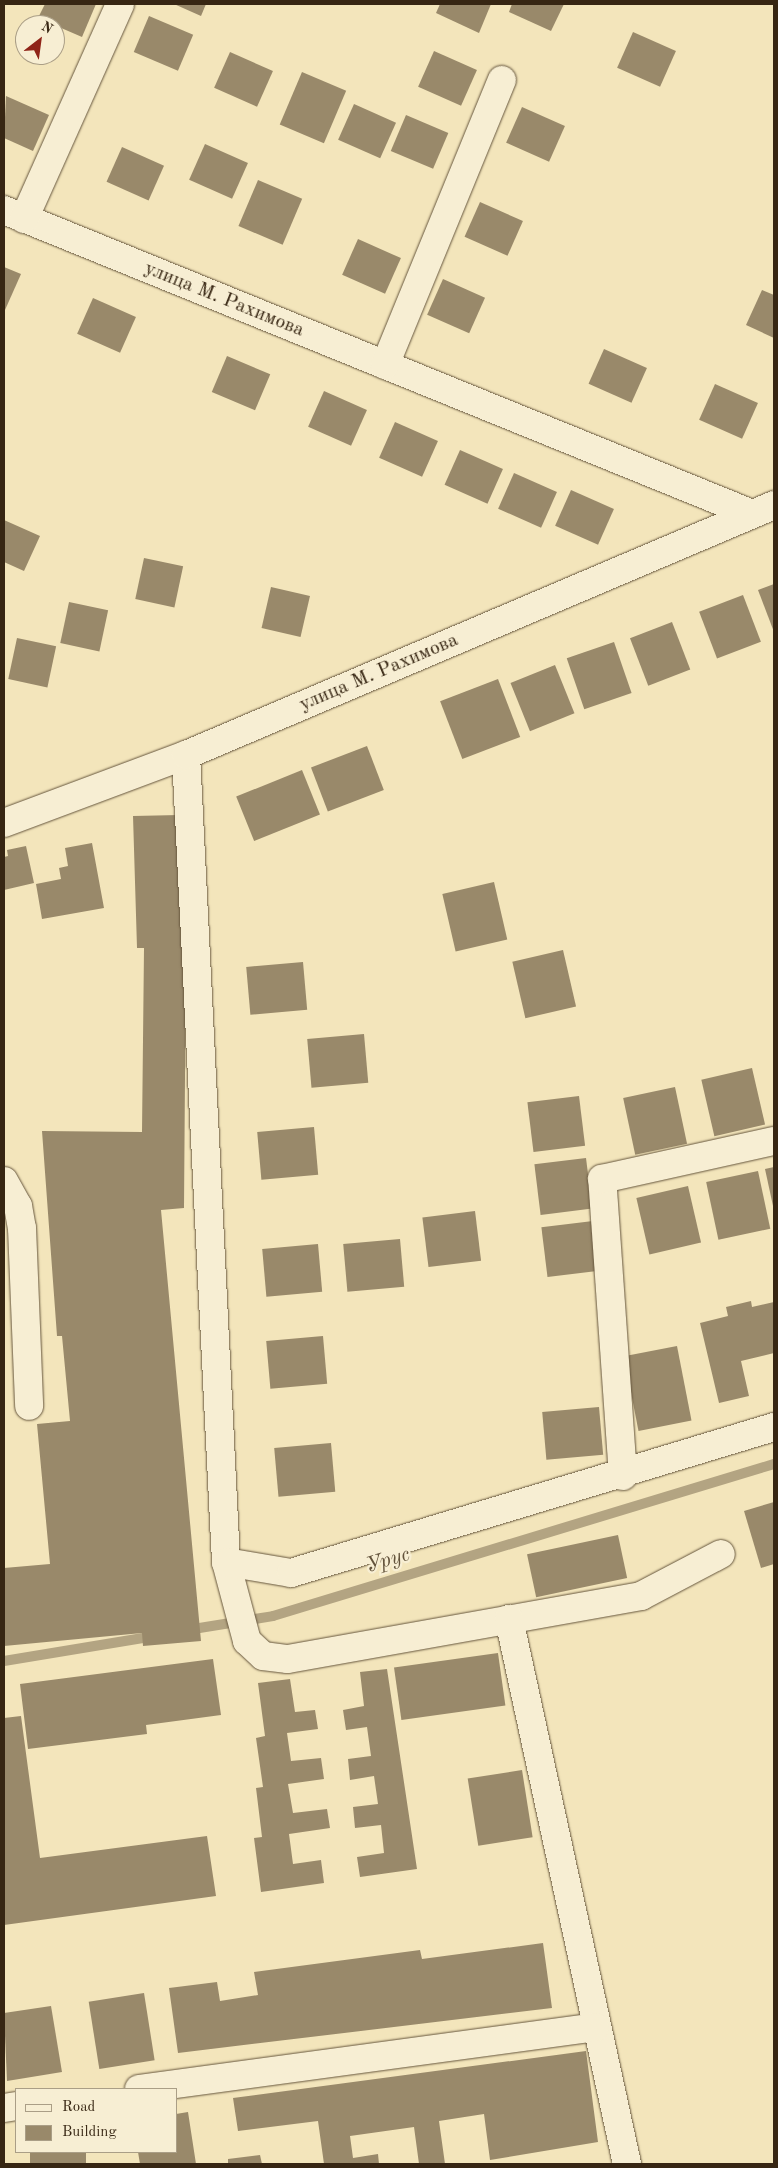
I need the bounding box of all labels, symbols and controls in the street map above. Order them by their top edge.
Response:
north arrow [15,15,65,65]
text: N [39,19,55,37]
street label: улица М. Рахимова [141,257,307,343]
street label: улица М. Рахимова [296,629,462,717]
water label: Урус [363,1542,413,1580]
legend [15,2088,178,2153]
text: Road [62,2100,95,2115]
text: Building [62,2125,117,2140]

